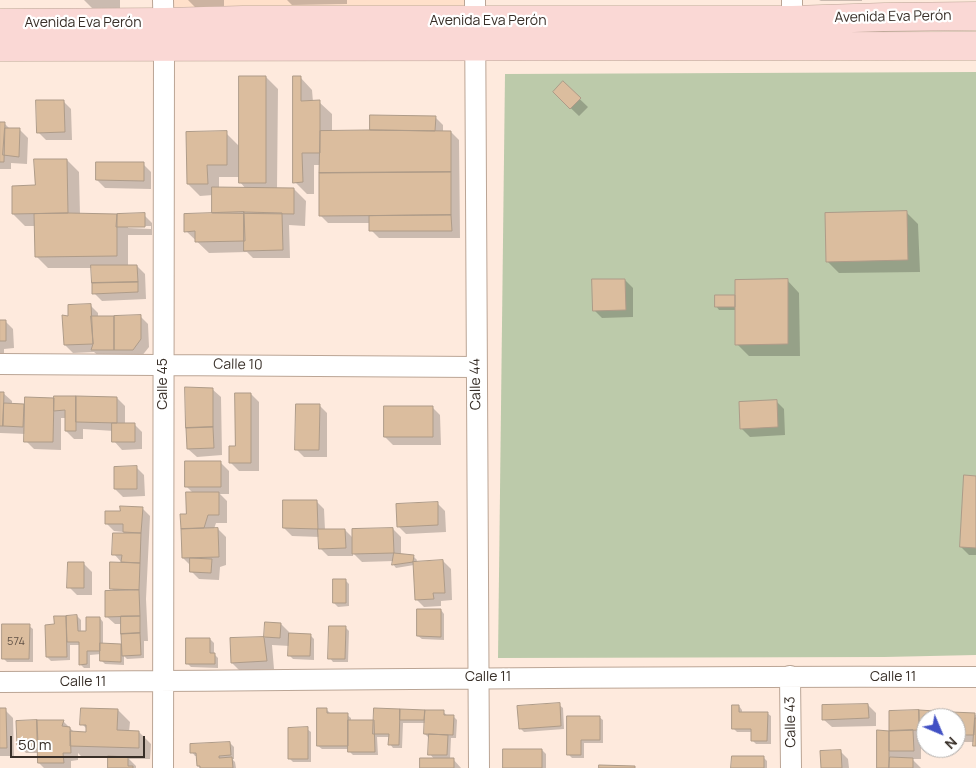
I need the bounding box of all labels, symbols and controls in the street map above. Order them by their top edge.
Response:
street label: Avenida Eva Perón [834,8,952,26]
street label: Avenida Eva Perón [430,13,546,29]
street label: Avenida Eva Perón [25,15,141,31]
street label: Calle 10 [213,356,263,374]
street label: Calle 45 [155,358,171,410]
street label: Calle 44 [467,358,485,410]
house number: 574 [7,635,25,649]
street label: Calle 11 [465,669,511,685]
street label: Calle 11 [870,669,916,685]
street label: Calle 11 [60,674,106,690]
street label: Calle 43 [782,696,800,748]
north arrow [916,708,966,758]
scale bar [12,726,148,758]
text: N [941,733,962,754]
text: 50 m [18,734,52,755]

